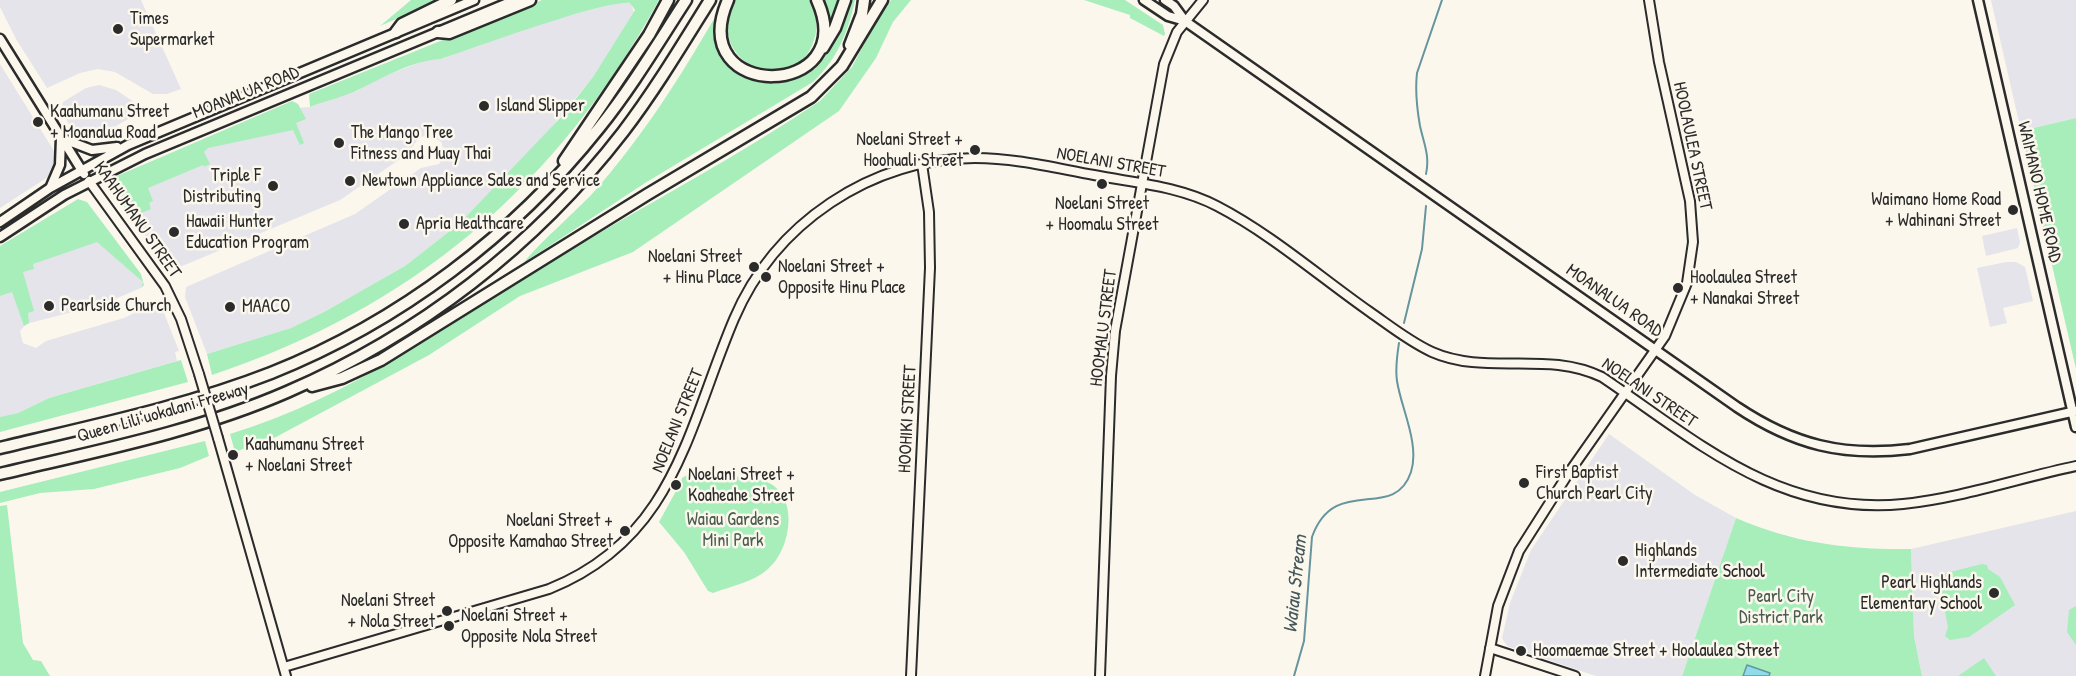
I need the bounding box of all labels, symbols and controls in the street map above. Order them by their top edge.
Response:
place label: Times Supermarket [130,8,214,50]
marker: Times Supermarket [111,22,125,36]
street label: MOANALUA ROAD [190,62,302,124]
street label: HOOLAULEA STREET [1668,80,1716,212]
place label: Island Slipper [496,95,585,117]
marker: Island Slipper [477,99,491,113]
place label: Kaahumanu Street + Moanalua Road [50,101,169,144]
marker: Kaahumanu Street + Moanalua Road [31,115,45,129]
street label: WAIMANO HOME ROAD [2012,119,2066,265]
place label: The Mango Tree Fitness and Muay Thai [351,122,491,164]
place label: Noelani Street + Hoohuali Street [856,129,963,172]
marker: The Mango Tree Fitness and Muay Thai [332,136,346,150]
marker: Noelani Street + Hoohuali Street [968,143,982,157]
street label: NOELANI STREET [1055,143,1167,183]
street label: KAAHUMANU STREET [89,157,185,283]
place label: Triple F Distributing [183,165,261,207]
place label: Newtown Appliance Sales and Service [362,170,600,192]
marker: Newtown Appliance Sales and Service [343,174,357,188]
marker: Noelani Street + Hoomalu Street [1095,177,1109,191]
marker: Triple F Distributing [266,179,280,193]
place label: Waimano Home Road + Wahinani Street [1871,189,2001,232]
place label: Noelani Street + Hoomalu Street [1045,193,1159,236]
marker: Waimano Home Road + Wahinani Street [2006,203,2020,217]
place label: Hawaii Hunter Education Program [186,211,309,254]
place label: Apria Healthcare [416,213,524,235]
marker: Apria Healthcare [397,217,411,231]
marker: Hawaii Hunter Education Program [167,225,181,239]
place label: Noelani Street + Hinu Place [648,246,742,288]
place label: Noelani Street + Opposite Hinu Place [778,256,906,298]
marker: Noelani Street + Hinu Place [747,260,761,274]
street label: MOANALUA ROAD [1562,260,1666,342]
place label: Hoolaulea Street + Nanakai Street [1690,267,1799,310]
street label: HOOMALU STREET [1086,268,1122,388]
marker: Noelani Street + Opposite Hinu Place [759,270,773,284]
marker: Hoolaulea Street + Nanakai Street [1671,281,1685,295]
place label: Pearlside Church [61,295,171,317]
place label: MAACO [242,296,290,318]
marker: Pearlside Church [42,299,56,313]
marker: MAACO [223,300,237,314]
street label: NOELANI STREET [1597,353,1701,433]
street label: HOOHIKI STREET [894,364,922,474]
street label: NOELANI STREET [647,366,709,476]
street label: Queen Liliʻuokalani Freeway [75,378,251,448]
place label: Kaahumanu Street + Noelani Street [245,434,364,476]
marker: Kaahumanu Street + Noelani Street [226,448,240,462]
place label: First Baptist Church Pearl City [1536,462,1653,504]
place label: Noelani Street + Koaheahe Street [688,464,795,506]
marker: First Baptist Church Pearl City [1517,476,1531,490]
marker: Noelani Street + Koaheahe Street [669,478,683,492]
park label: Waiau Gardens Mini Park [687,509,779,552]
place label: Noelani Street + Opposite Kamahao Street [448,510,613,552]
marker: Noelani Street + Opposite Kamahao Street [618,524,632,538]
water label: Waiau Stream [1279,534,1313,634]
place label: Highlands Intermediate School [1635,540,1765,582]
marker: Highlands Intermediate School [1616,554,1630,568]
place label: Pearl Highlands Elementary School [1861,572,1982,614]
park label: Pearl City District Park [1739,586,1823,628]
marker: Pearl Highlands Elementary School [1987,586,2001,600]
place label: Noelani Street + Nola Street [341,590,435,632]
marker: Noelani Street + Nola Street [440,604,454,618]
place label: Noelani Street + Opposite Nola Street [461,605,597,648]
marker: Noelani Street + Opposite Nola Street [442,619,456,633]
place label: Hoomaemae Street + Hoolaulea Street [1533,640,1779,662]
marker: Hoomaemae Street + Hoolaulea Street [1514,644,1528,658]

